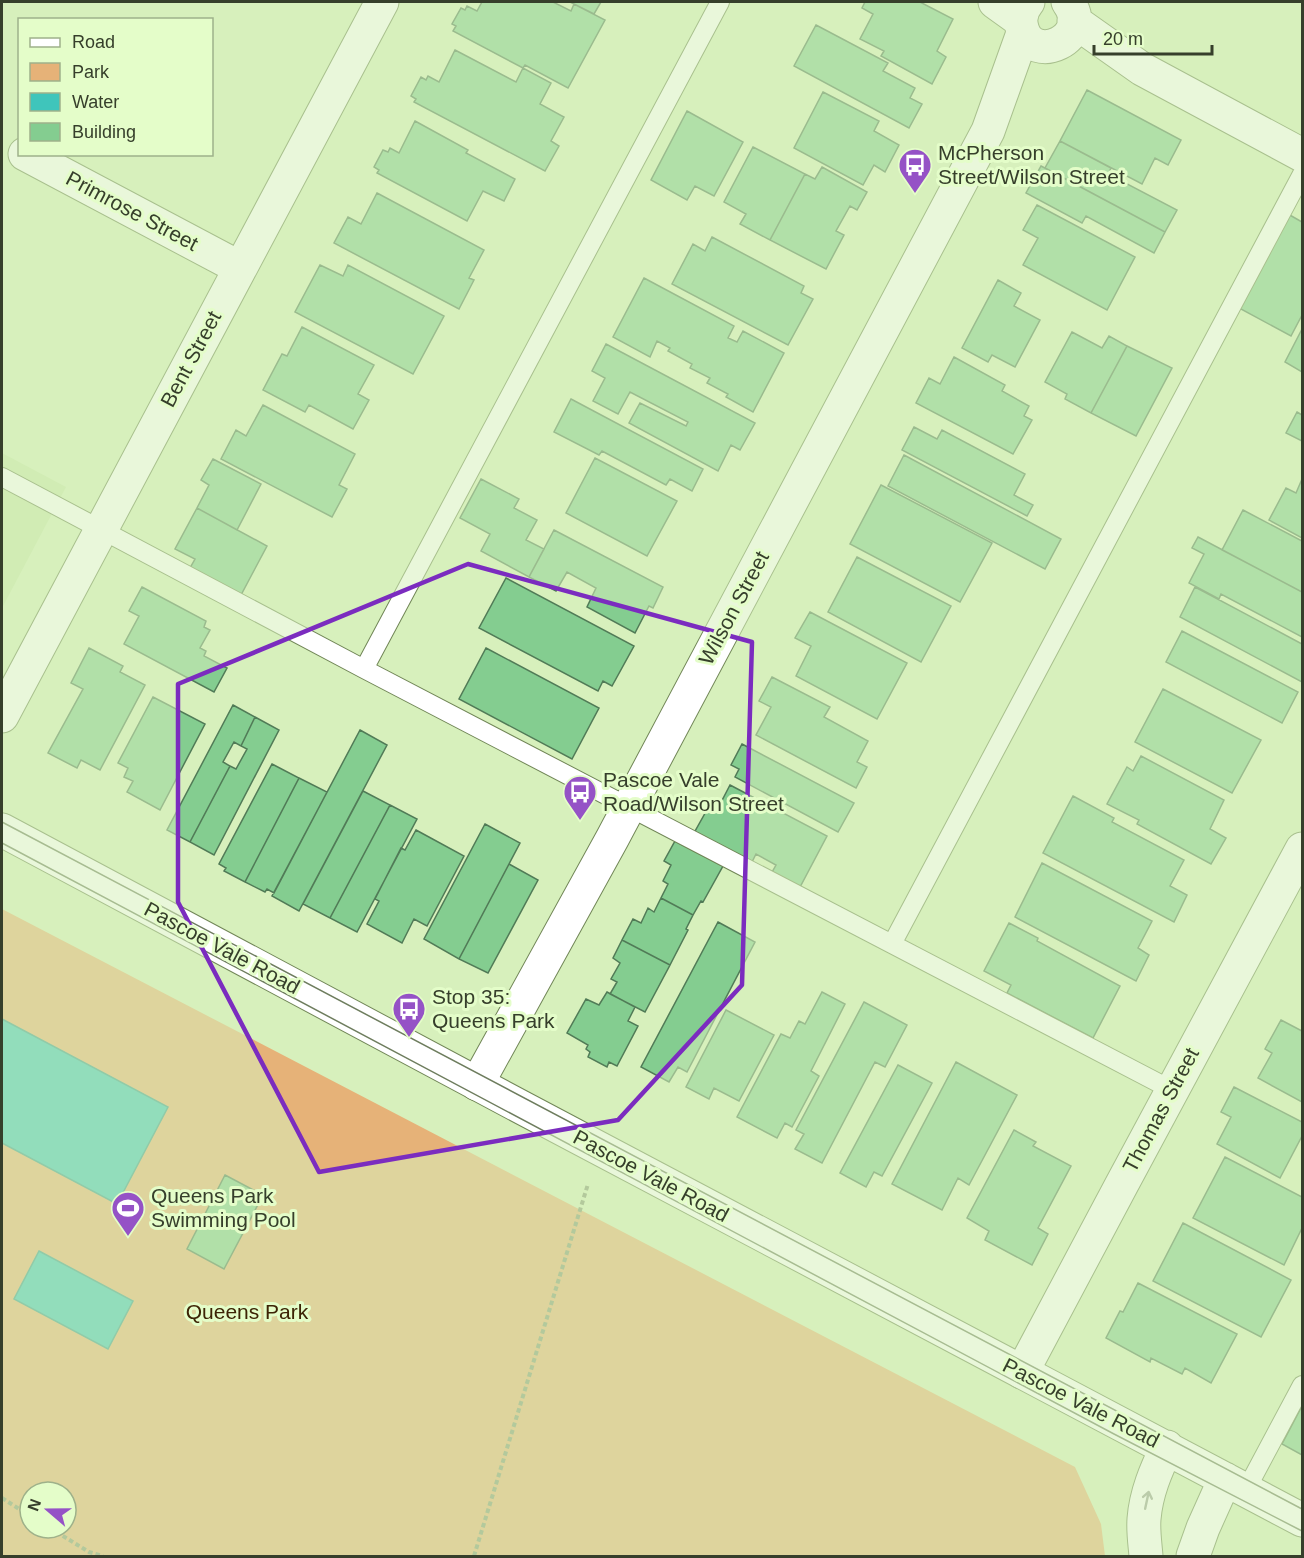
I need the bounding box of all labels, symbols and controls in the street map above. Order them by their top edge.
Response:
legend [18,18,213,156]
scale bar [1094,18,1212,56]
text: 20 m [1103,29,1143,49]
text: Road [72,32,115,52]
text: Park [72,62,110,82]
text: Water [72,92,119,112]
text: Building [72,122,136,142]
place label: McPherson Street/Wilson Street [938,141,1125,188]
bus stop icon: McPherson Street/Wilson Street [897,147,933,194]
street label: Primrose Street [62,166,202,255]
street label: Bent Street [156,307,225,411]
street label: Wilson Street [694,547,773,668]
place label: Pascoe Vale Road/Wilson Street [603,768,784,815]
bus stop icon: Pascoe Vale Road/Wilson Street [562,774,598,821]
street label: Pascoe Vale Road [141,897,304,998]
place label: Stop 35: Queens Park [432,985,555,1032]
bus stop icon: Stop 35: Queens Park [391,991,427,1038]
street label: Thomas Street [1118,1043,1203,1176]
street label: Pascoe Vale Road [570,1125,733,1226]
place label: Queens Park Swimming Pool [151,1184,296,1231]
sports icon: Queens Park Swimming Pool [110,1190,146,1237]
park label: Queens Park [186,1300,309,1323]
street label: Pascoe Vale Road [999,1353,1163,1452]
north arrow [18,1480,78,1540]
one-way arrow [1142,1491,1153,1510]
text: N [24,1497,44,1513]

